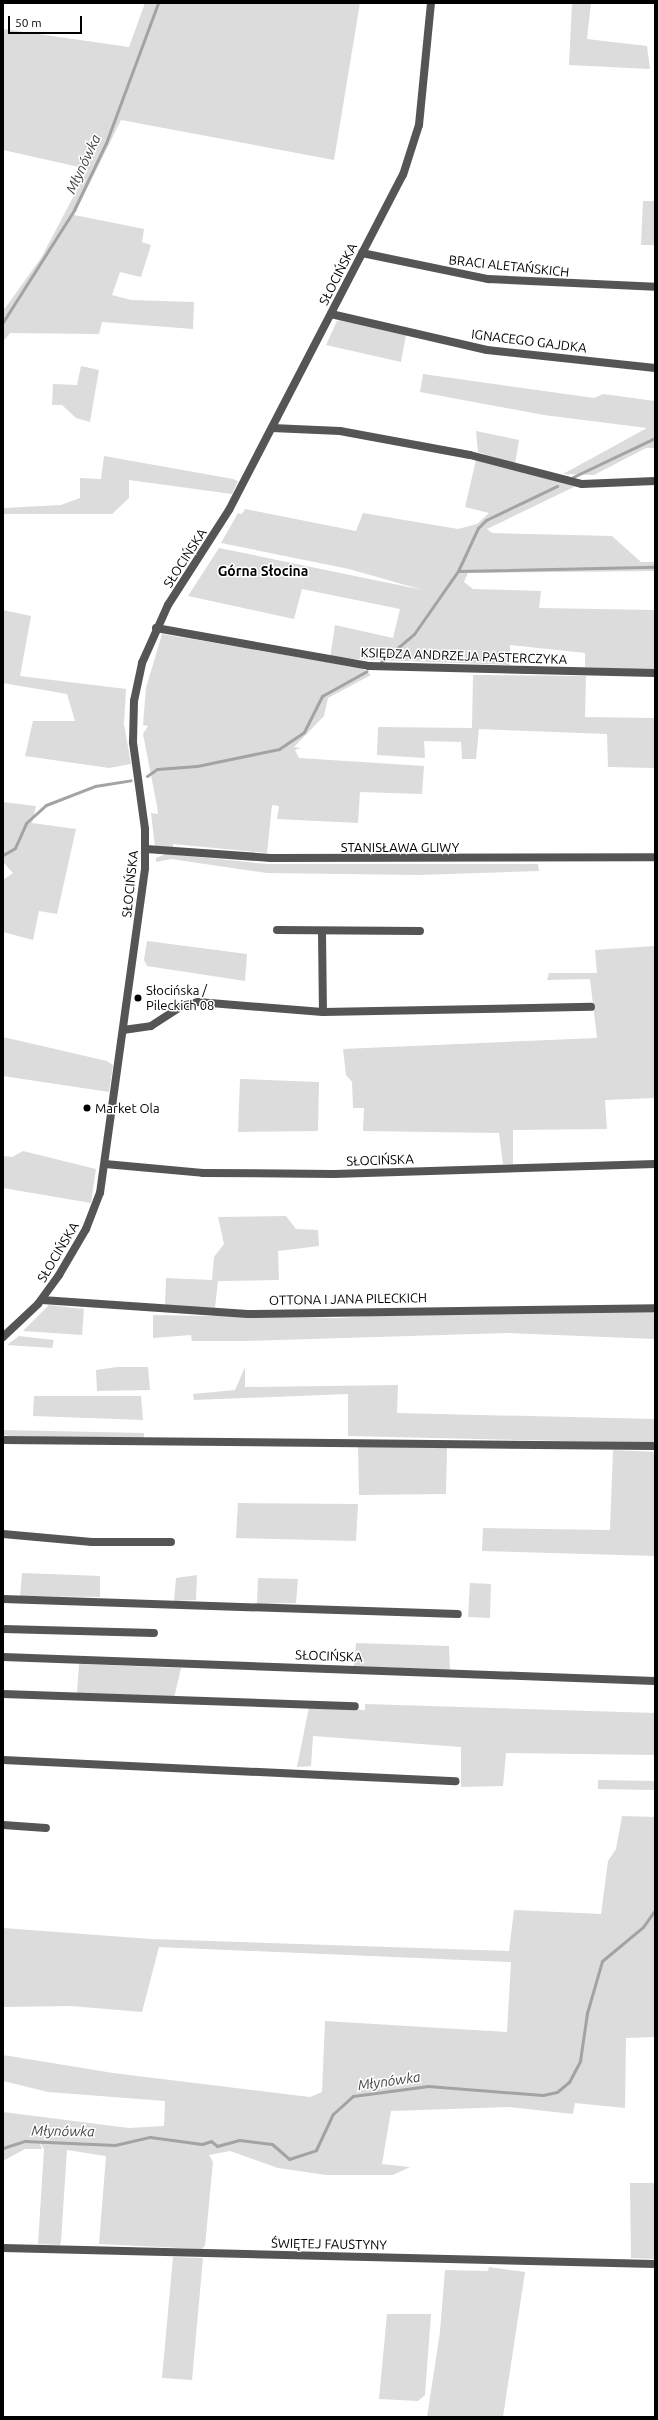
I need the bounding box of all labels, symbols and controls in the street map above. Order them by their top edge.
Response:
scale bar [10,8,84,34]
text: 50 m [15,16,42,29]
water label: Młynówka [62,132,104,196]
street label: SŁOCIŃSKA [316,240,360,308]
street label: BRACI ALETAŃSKICH [448,252,570,280]
street label: IGNACEGO GAJDKA [470,326,588,356]
street label: SŁOCIŃSKA [160,525,210,591]
district label: Górna Słocina [218,563,308,579]
street label: KSIĘDZA ANDRZEJA PASTERCZYKA [360,645,568,667]
street label: STANISŁAWA GLIWY [341,839,459,855]
street label: SŁOCIŃSKA [119,850,141,918]
place label: Słocińska / Pileckich 08 [146,983,214,1014]
marker: Słocińska / Pileckich 08 [133,993,143,1003]
place label: Market Ola [95,1100,160,1116]
marker: Market Ola [82,1103,92,1113]
street label: SŁOCIŃSKA [346,1151,414,1169]
street label: SŁOCIŃSKA [34,1219,82,1285]
street label: OTTONA I JANA PILECKICH [269,1290,427,1308]
street label: SŁOCIŃSKA [295,1647,363,1665]
water label: Młynówka [357,2068,421,2094]
water label: Młynówka [31,2122,95,2140]
street label: ŚWIĘTEJ FAUSTYNY [271,2235,387,2253]

